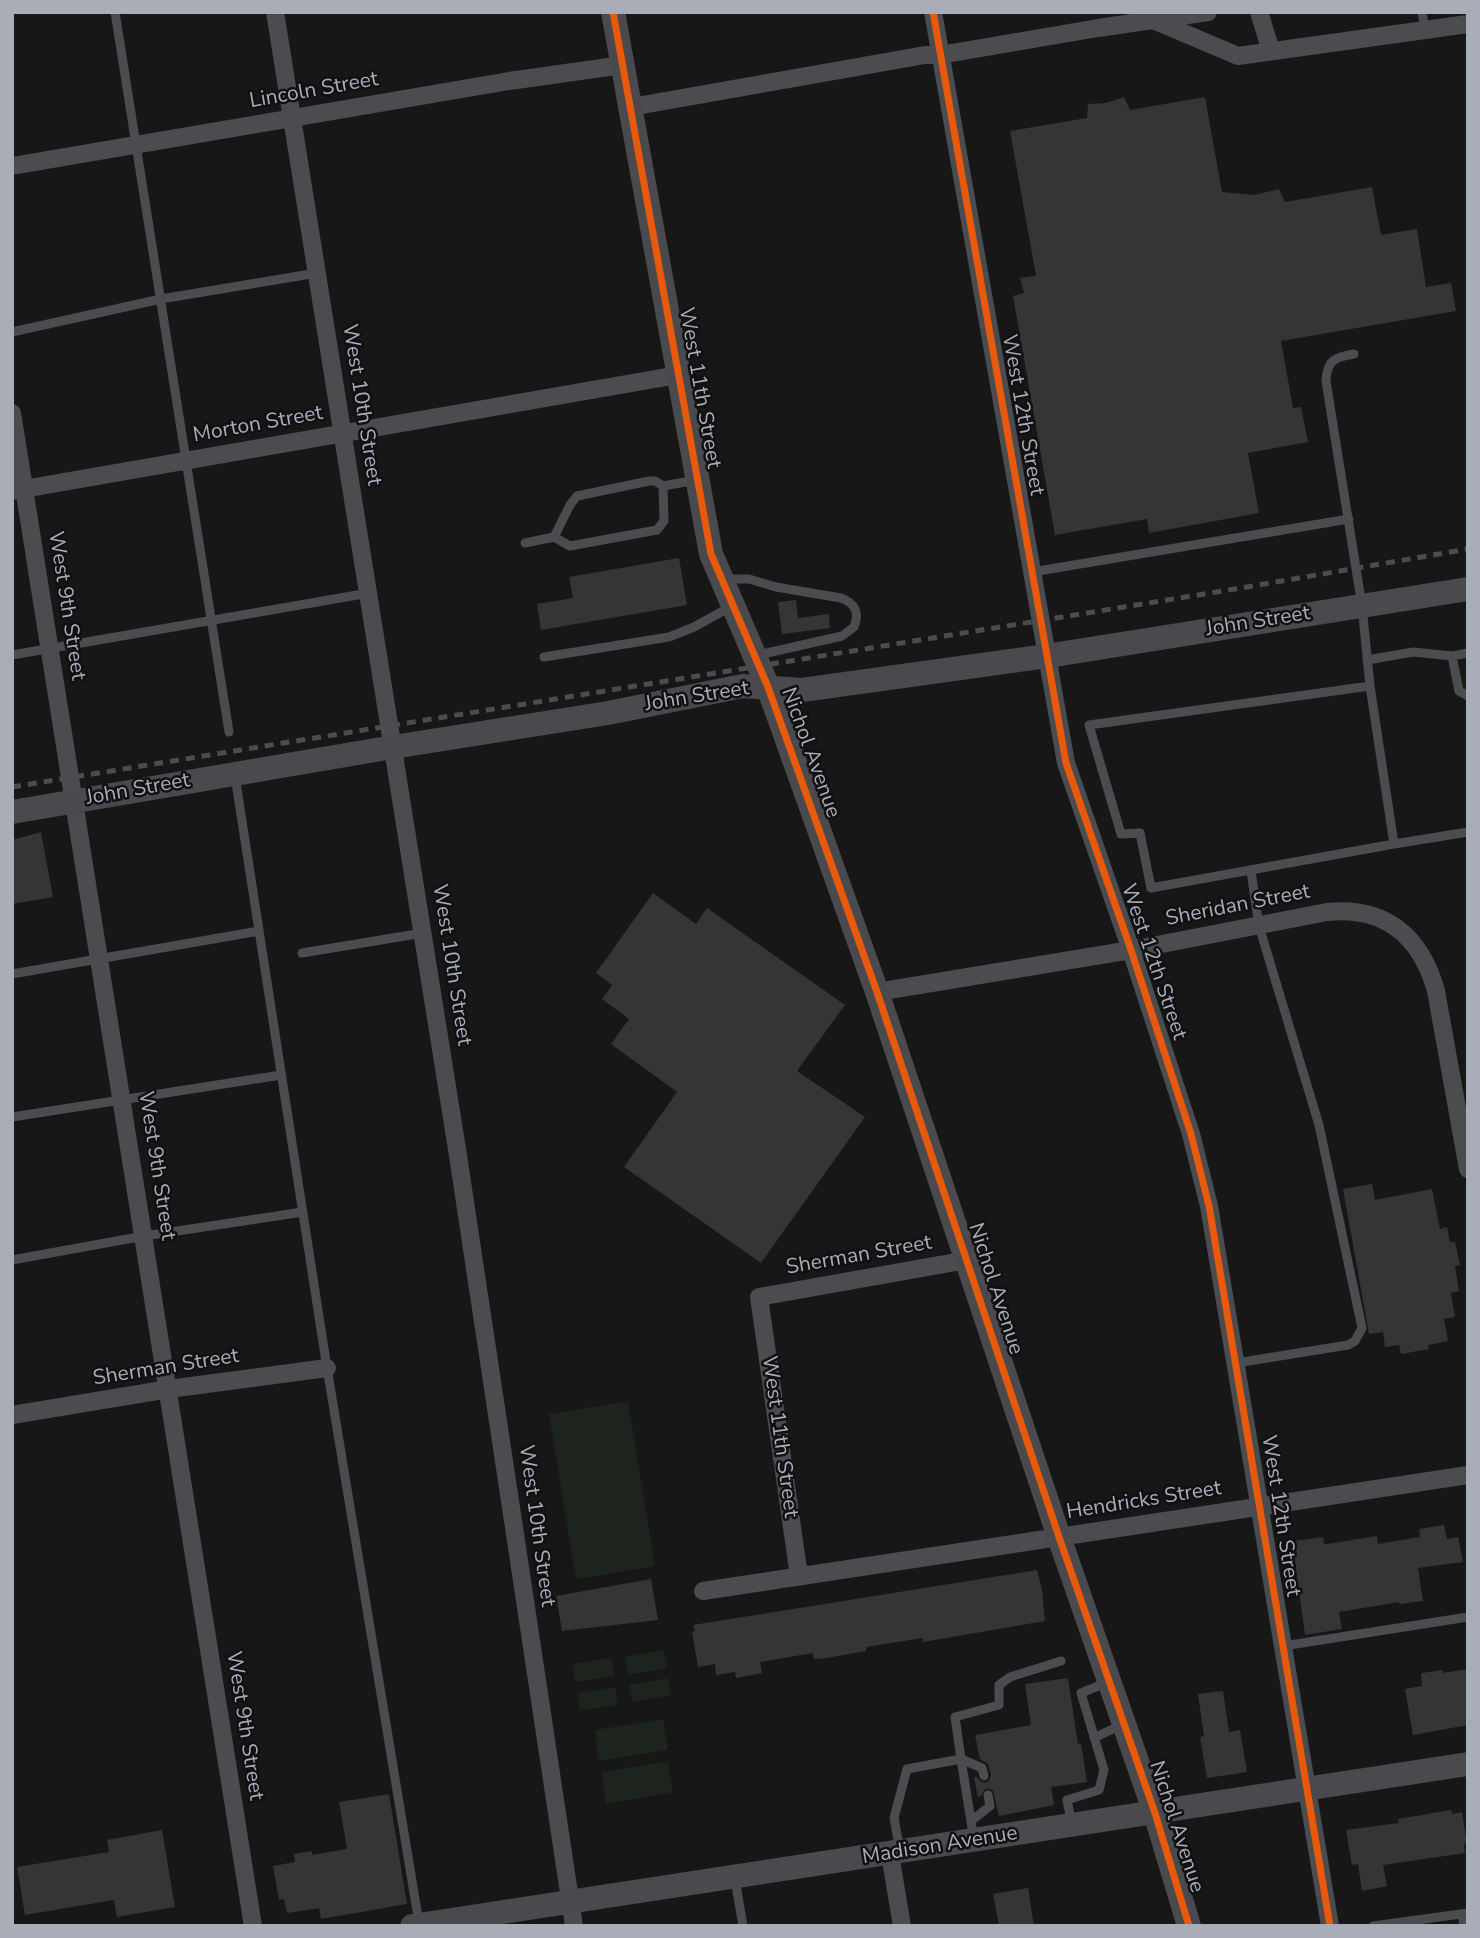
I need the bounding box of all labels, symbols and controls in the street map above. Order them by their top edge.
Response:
street label: Lincoln Street [248,67,380,115]
street label: West 11th Street [672,306,726,470]
street label: West 10th Street [336,323,386,487]
street label: West 12th Street [995,333,1049,497]
street label: Morton Street [191,401,325,449]
street label: West 9th Street [42,530,90,682]
street label: John Street [1204,601,1312,643]
street label: John Street [643,676,751,718]
street label: Nichol Avenue [775,684,845,822]
street label: John Street [84,768,192,812]
street label: Sheridan Street [1164,880,1312,932]
street label: West 12th Street [1115,881,1191,1043]
street label: West 10th Street [426,883,476,1047]
street label: West 9th Street [132,1090,180,1242]
street label: Nichol Avenue [962,1220,1028,1358]
street label: Sherman Street [784,1231,934,1281]
street label: Sherman Street [91,1344,241,1392]
street label: West 11th Street [755,1355,803,1519]
street label: West 12th Street [1255,1434,1305,1598]
street label: West 10th Street [512,1444,560,1608]
street label: Hendricks Street [1065,1476,1223,1526]
street label: West 9th Street [220,1650,268,1802]
street label: Nichol Avenue [1143,1758,1209,1896]
street label: Madison Avenue [861,1821,1019,1871]

